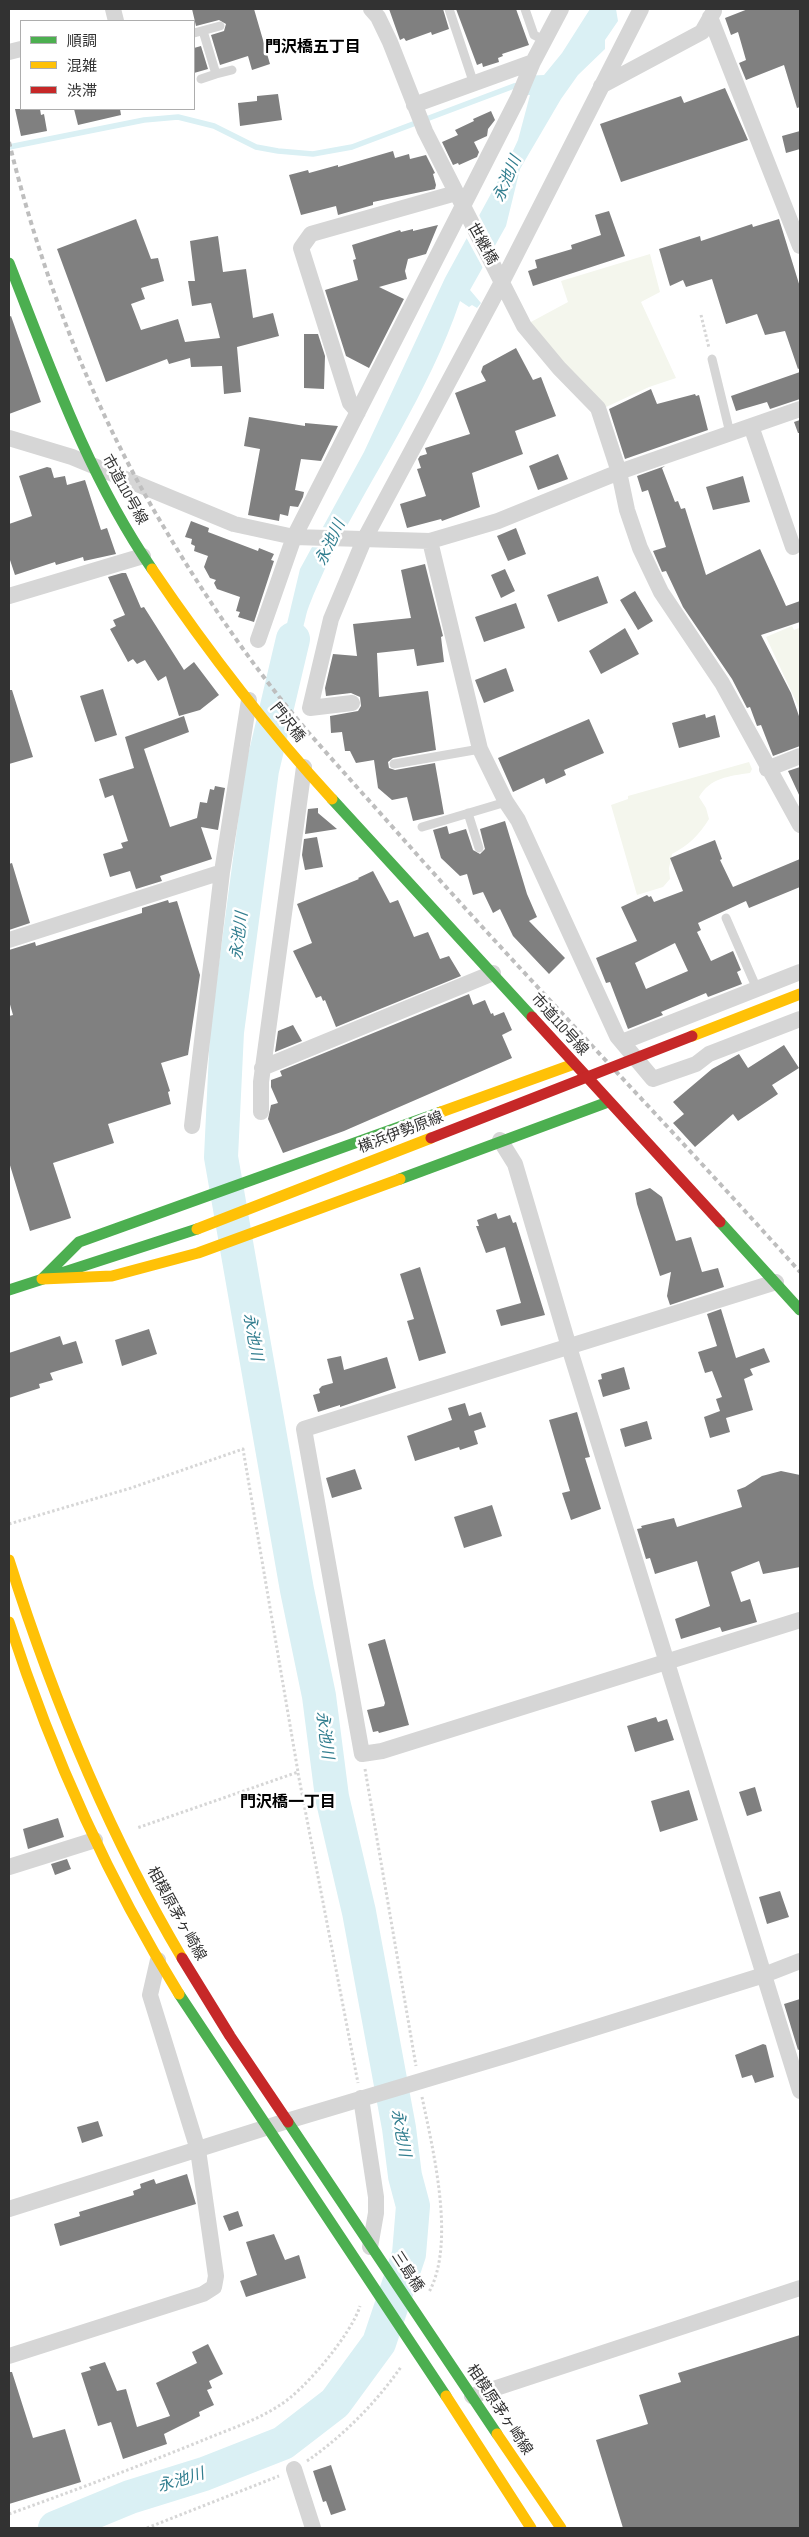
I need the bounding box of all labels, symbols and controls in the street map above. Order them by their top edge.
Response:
legend [20,20,195,110]
text: 順調 [67,32,97,51]
district label: 門沢橋五丁目 [265,38,361,58]
text: 混雑 [67,57,97,76]
text: 渋滞 [67,82,97,101]
water label: 永池川 [490,153,526,205]
street label: 世継橋 [463,220,501,268]
street label: 市道110号線 [97,452,151,528]
water label: 永池川 [312,517,350,569]
street label: 門沢橋 [266,700,308,746]
water label: 永池川 [228,911,252,961]
street label: 市道110号線 [526,990,592,1060]
street label: 横浜伊勢原線 [356,1108,446,1158]
water label: 永池川 [238,1312,266,1362]
water label: 永池川 [312,1710,336,1760]
district label: 門沢橋一丁目 [240,1793,336,1813]
street label: 相模原茅ヶ崎線 [143,1864,209,1964]
water label: 永池川 [386,2108,414,2158]
street label: 三島橋 [387,2248,427,2296]
street label: 相模原茅ヶ崎線 [462,2361,536,2459]
water label: 永池川 [155,2465,207,2497]

